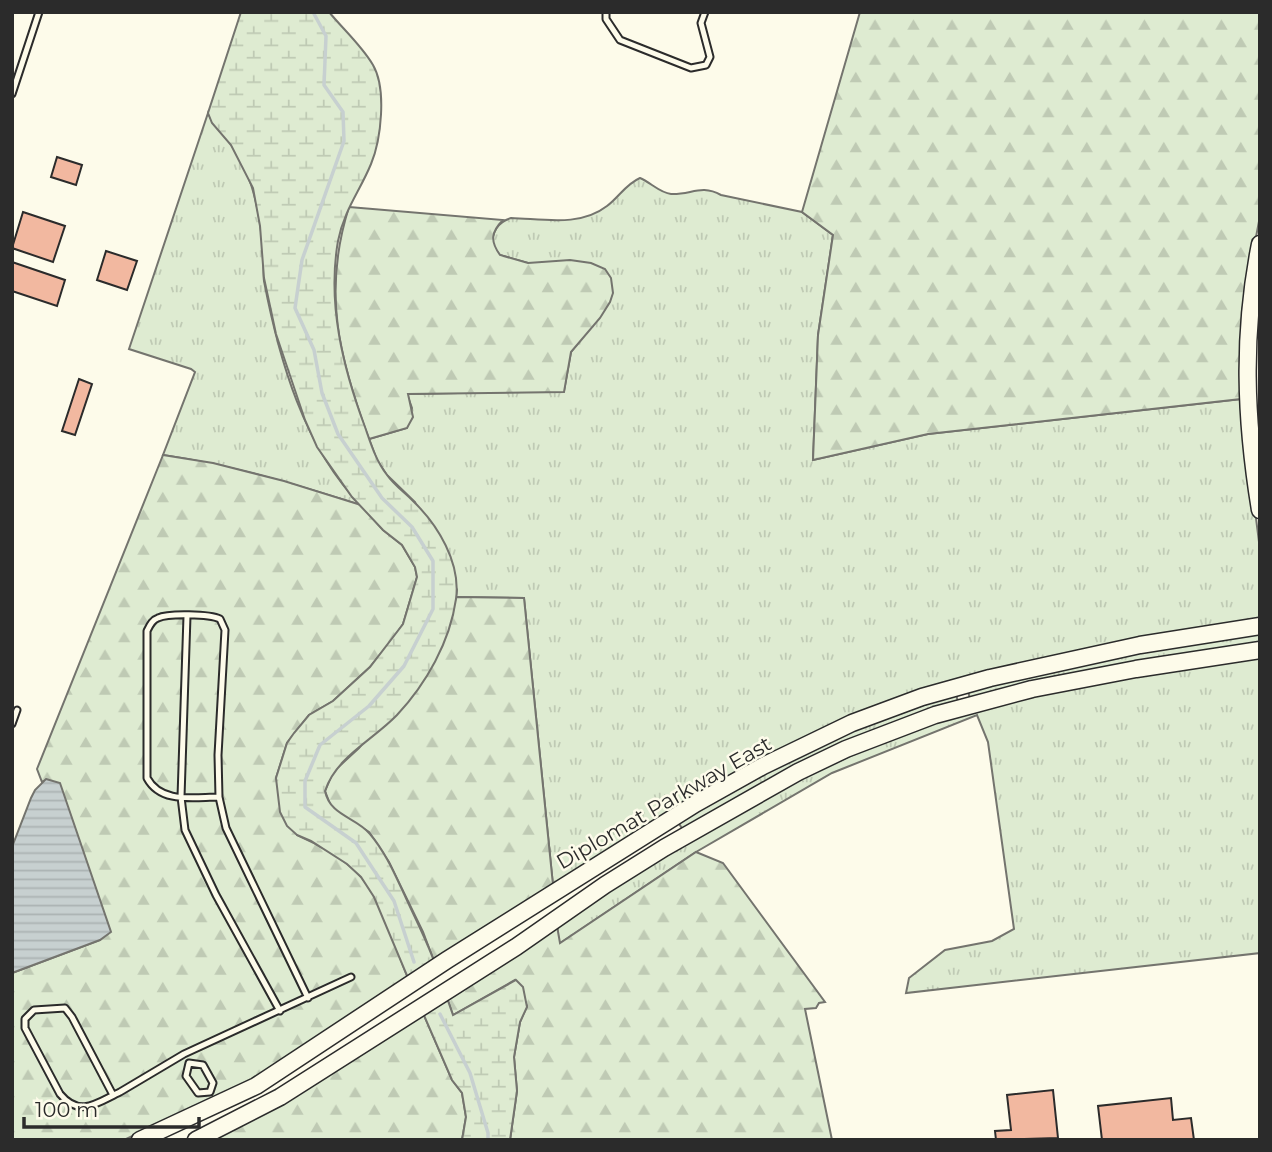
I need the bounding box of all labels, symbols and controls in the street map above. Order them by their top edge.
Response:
street label: Diplomat Parkway East [552,731,776,874]
scale bar [24,1086,200,1130]
text: 100 m [35,1097,98,1122]

